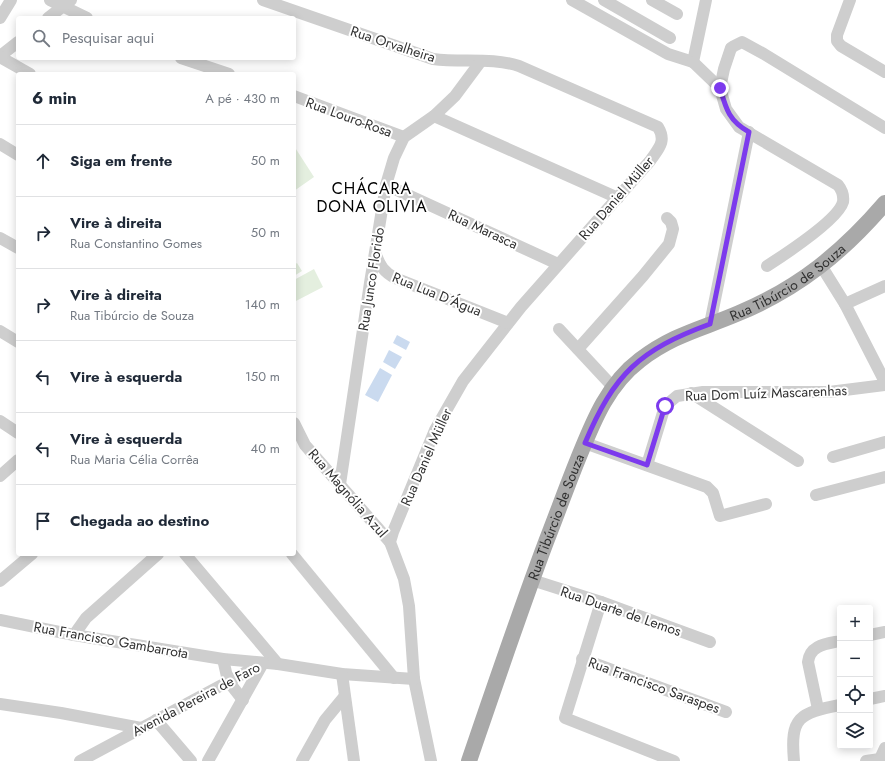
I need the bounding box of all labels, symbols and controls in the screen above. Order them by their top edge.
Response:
search box [16,16,296,60]
street label: Rua Orvalheira [348,21,438,67]
icon: search [30,27,52,49]
text: Pesquisar aqui [62,27,154,49]
route end [711,79,729,97]
text: 6 min [32,86,77,110]
text: A pé · 430 m [205,89,280,108]
street label: Rua Louro-Rosa [303,92,395,142]
icon: ahead [32,150,54,172]
text: Siga em frente [70,150,172,172]
text: 50 m [251,151,280,170]
street label: Rua Daniel Müller [574,152,658,244]
district label: CHÁCARA DONA OLIVIA [316,177,428,218]
street label: Rua Marasca [445,204,521,254]
text: Vire à direita [70,212,162,234]
icon: right [32,222,54,244]
text: 50 m [251,223,280,242]
street label: Rua Junco Florido [353,225,389,332]
text: Rua Constantino Gomes [70,234,202,253]
street label: Rua Tibúrcio de Souza [726,239,850,326]
street label: Rua Lua D´Água [389,267,485,321]
text: Vire à direita [70,284,162,306]
icon: right [32,294,54,316]
text: 140 m [245,295,280,314]
text: Rua Tibúrcio de Souza [70,306,194,325]
icon: left [32,366,54,388]
text: Vire à esquerda [70,366,182,388]
text: 150 m [245,367,280,386]
street label: Rua Dom Luíz Mascarenhas [685,380,848,406]
route start [656,397,674,415]
street label: Rua Daniel Müller [395,405,457,509]
text: Vire à esquerda [70,428,182,450]
icon: left [32,438,54,460]
text: 40 m [251,439,280,458]
street label: Rua Magnólia Azul [304,444,392,542]
text: Rua Maria Célia Corrêa [70,450,199,469]
street label: Rua Tibúrcio de Souza [523,451,589,583]
icon: arrive [32,510,54,532]
text: Chegada ao destino [70,510,209,532]
street label: Rua Duarte de Lemos [558,581,684,641]
map controls [837,605,873,749]
button: + [837,605,873,641]
street label: Rua Francisco Gambarrota [32,617,190,663]
button: − [837,641,873,677]
street label: Rua Francisco Saraspes [585,652,723,718]
street label: Avenida Pereira de Faro [129,657,264,741]
button: locate [837,677,873,713]
button: layers [837,713,873,749]

